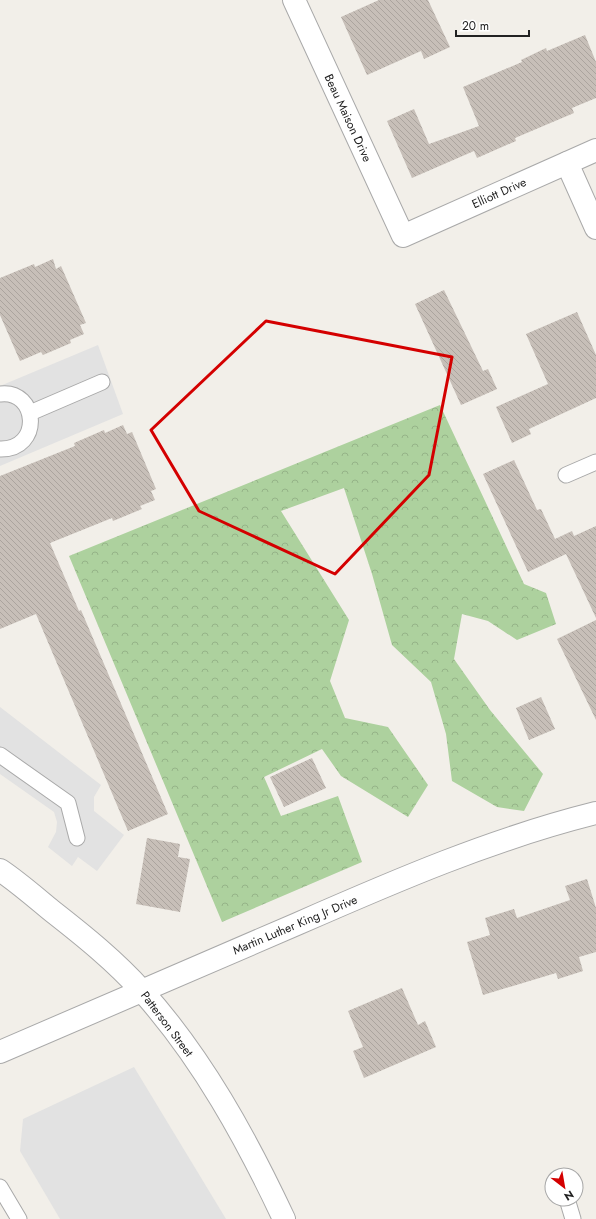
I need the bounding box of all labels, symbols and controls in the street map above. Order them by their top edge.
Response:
scale bar [456,12,529,38]
text: 20 m [462,17,489,35]
street label: Beau Maison Drive [320,71,376,165]
street label: Elliott Drive [469,173,529,213]
street label: Martin Luther King Jr Drive [230,891,360,959]
street label: Patterson Street [136,987,198,1061]
north arrow [544,1167,584,1207]
text: N [561,1186,577,1205]

